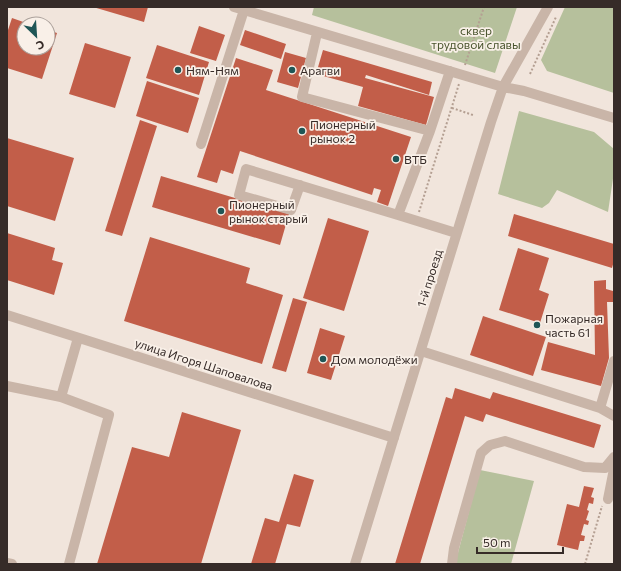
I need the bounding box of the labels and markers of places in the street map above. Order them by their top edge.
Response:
place label: Ням-Ням [186,63,239,77]
place label: Арагви [300,63,340,77]
marker: Ням-Ням [173,65,183,75]
marker: Арагви [287,65,297,75]
place label: Пионерный рынок 2 [310,117,376,145]
marker: Пионерный рынок 2 [297,126,307,136]
place label: ВТБ [404,152,427,166]
marker: ВТБ [391,154,401,164]
place label: Пионерный рынок старый [229,197,308,225]
marker: Пионерный рынок старый [216,206,226,216]
place label: Пожарная часть 61 [545,311,603,339]
marker: Пожарная часть 61 [532,320,542,330]
place label: Дом молодёжи [331,352,418,366]
marker: Дом молодёжи [318,354,328,364]

